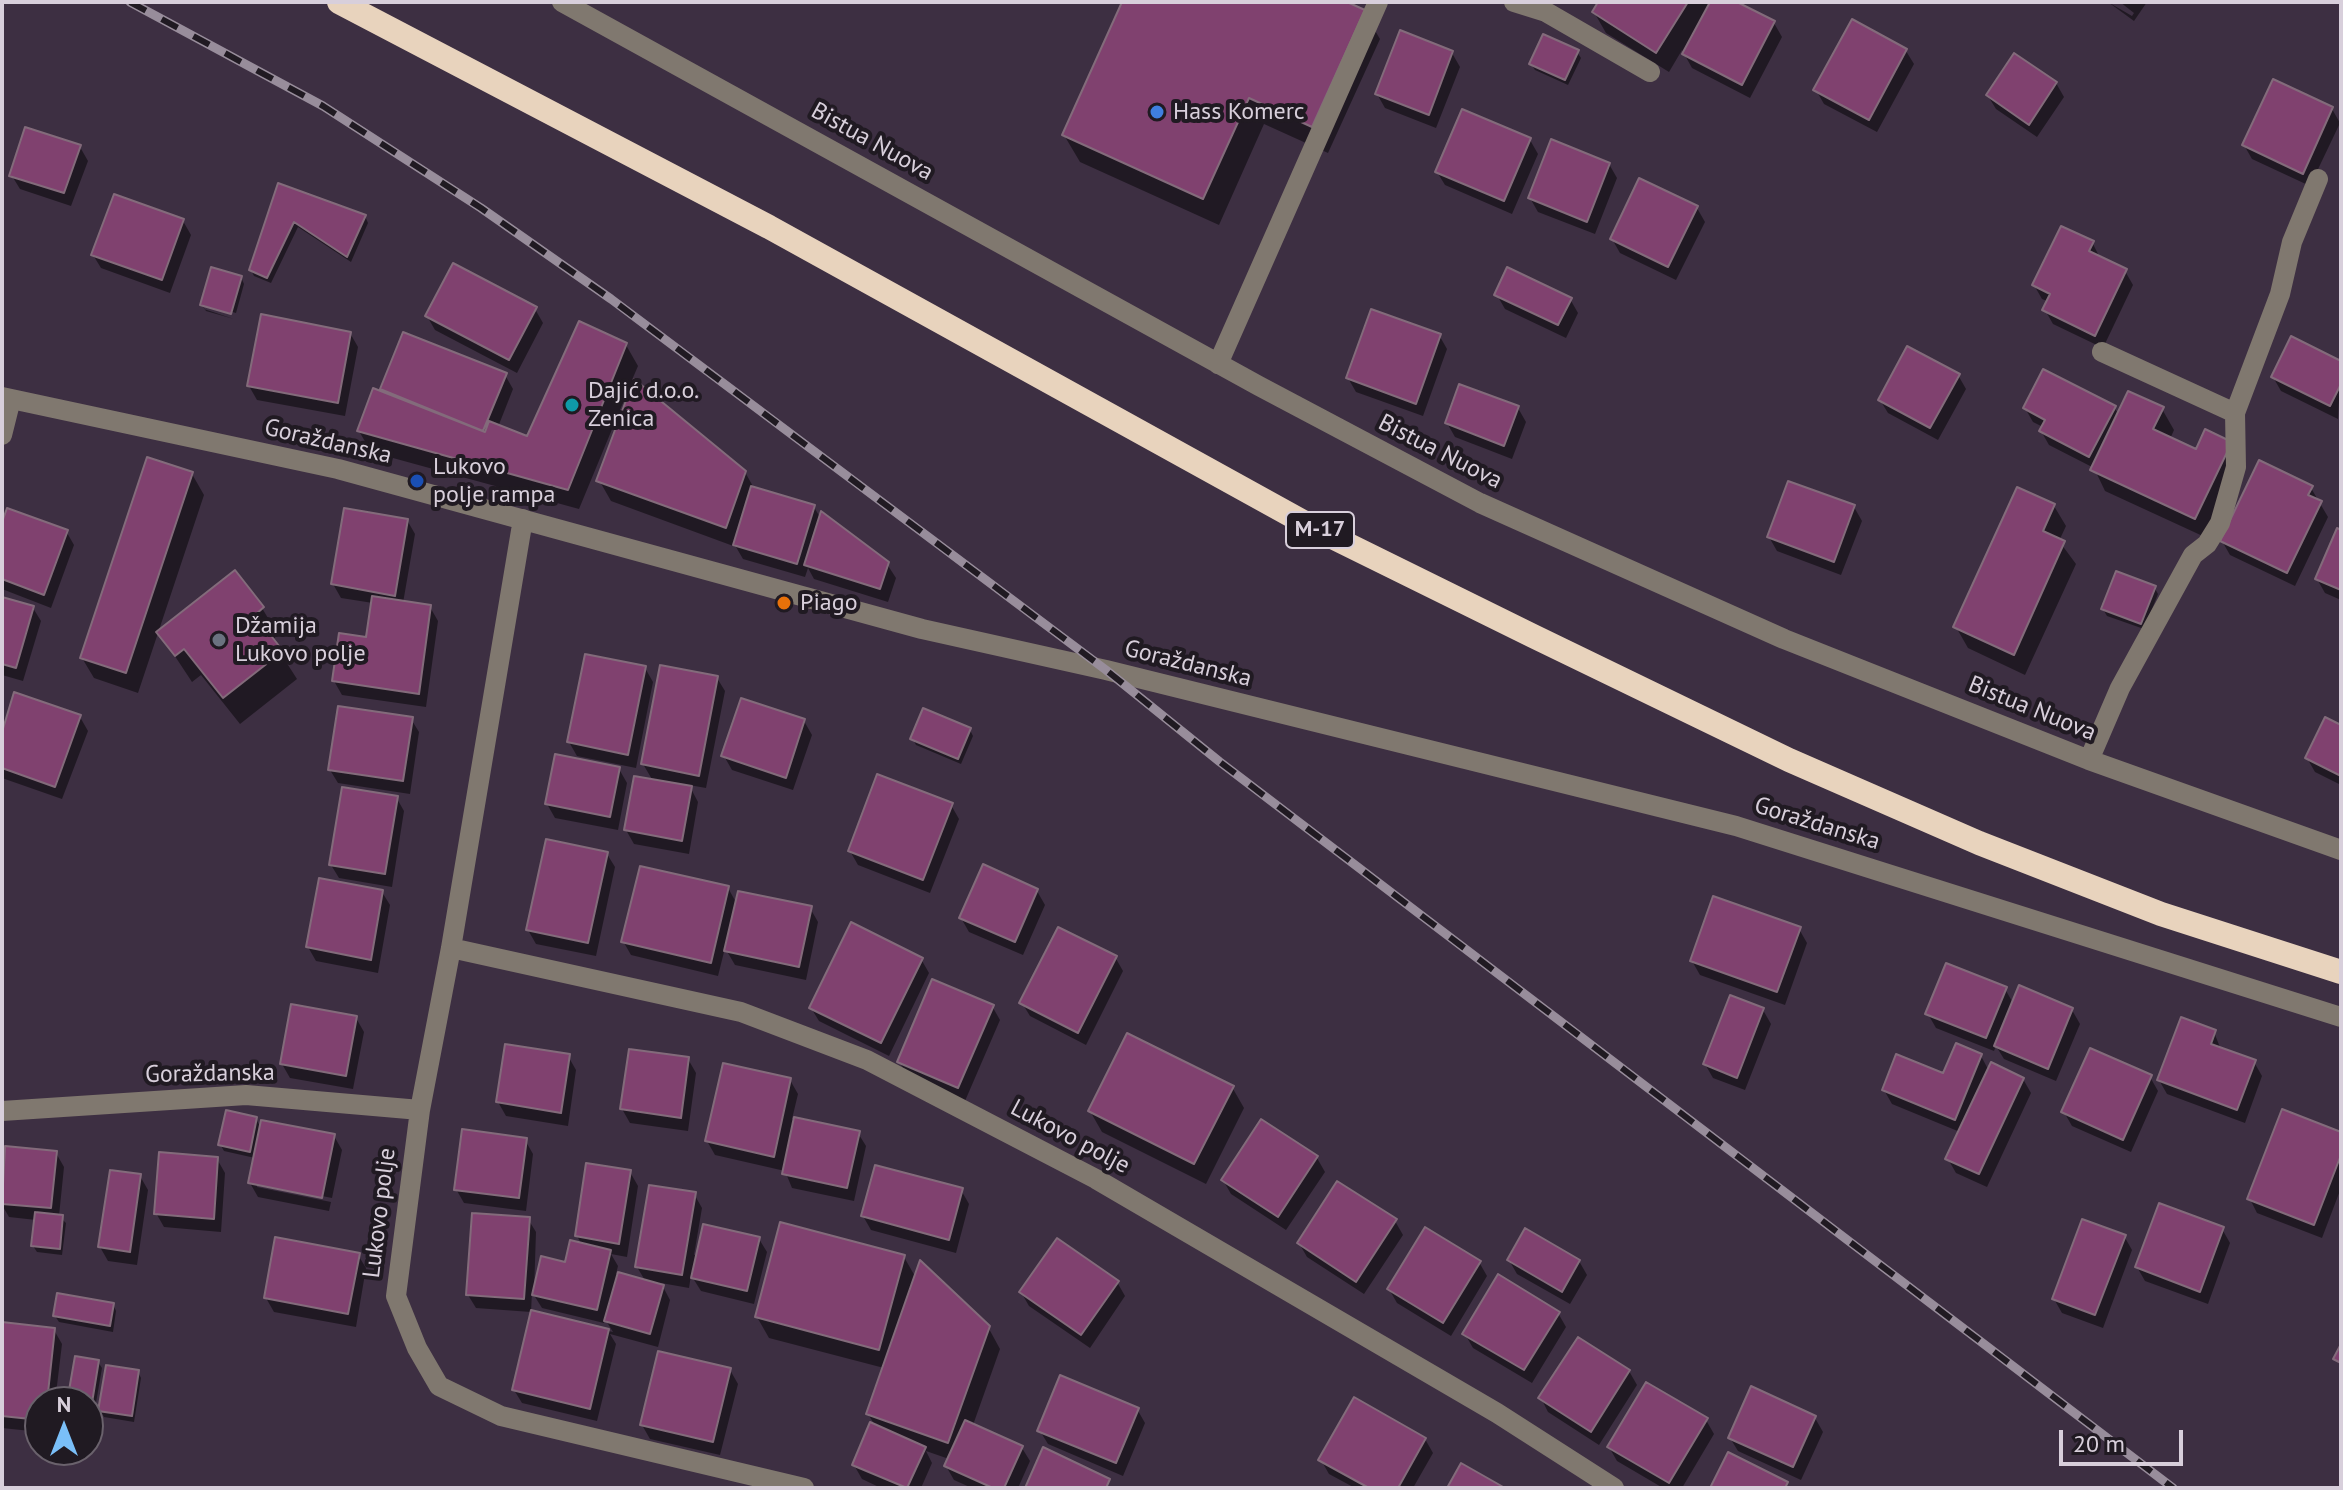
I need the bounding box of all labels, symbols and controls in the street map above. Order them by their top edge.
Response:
street label: Bistua Nuova [806,97,938,187]
place label: Hass Komerc [1173,98,1305,126]
marker: Hass Komerc [1148,103,1166,121]
place label: Dajić d.o.o. Zenica [588,377,699,433]
marker: Dajić d.o.o. Zenica [563,396,581,414]
street label: Bistua Nuova [1373,409,1507,495]
street label: Goraždanska [262,413,394,471]
place label: Lukovo polje rampa [433,453,555,509]
marker: Lukovo polje rampa [408,472,426,490]
road number: M-17 [1286,512,1354,548]
place label: Piago [800,589,858,617]
marker: Piago [775,594,793,612]
place label: Džamija Lukovo polje [235,612,366,668]
marker: Džamija Lukovo polje [210,631,228,649]
street label: Goraždanska [1122,634,1254,694]
street label: Bistua Nuova [1964,670,2100,748]
street label: Goraždanska [1751,791,1883,857]
street label: Goraždanska [145,1058,275,1090]
street label: Lukovo polje [1006,1094,1134,1180]
street label: Lukovo polje [358,1146,402,1280]
north arrow [24,1386,104,1466]
text: N [57,1390,71,1418]
scale bar [2063,1414,2187,1464]
text: 20 m [2073,1428,2125,1459]

